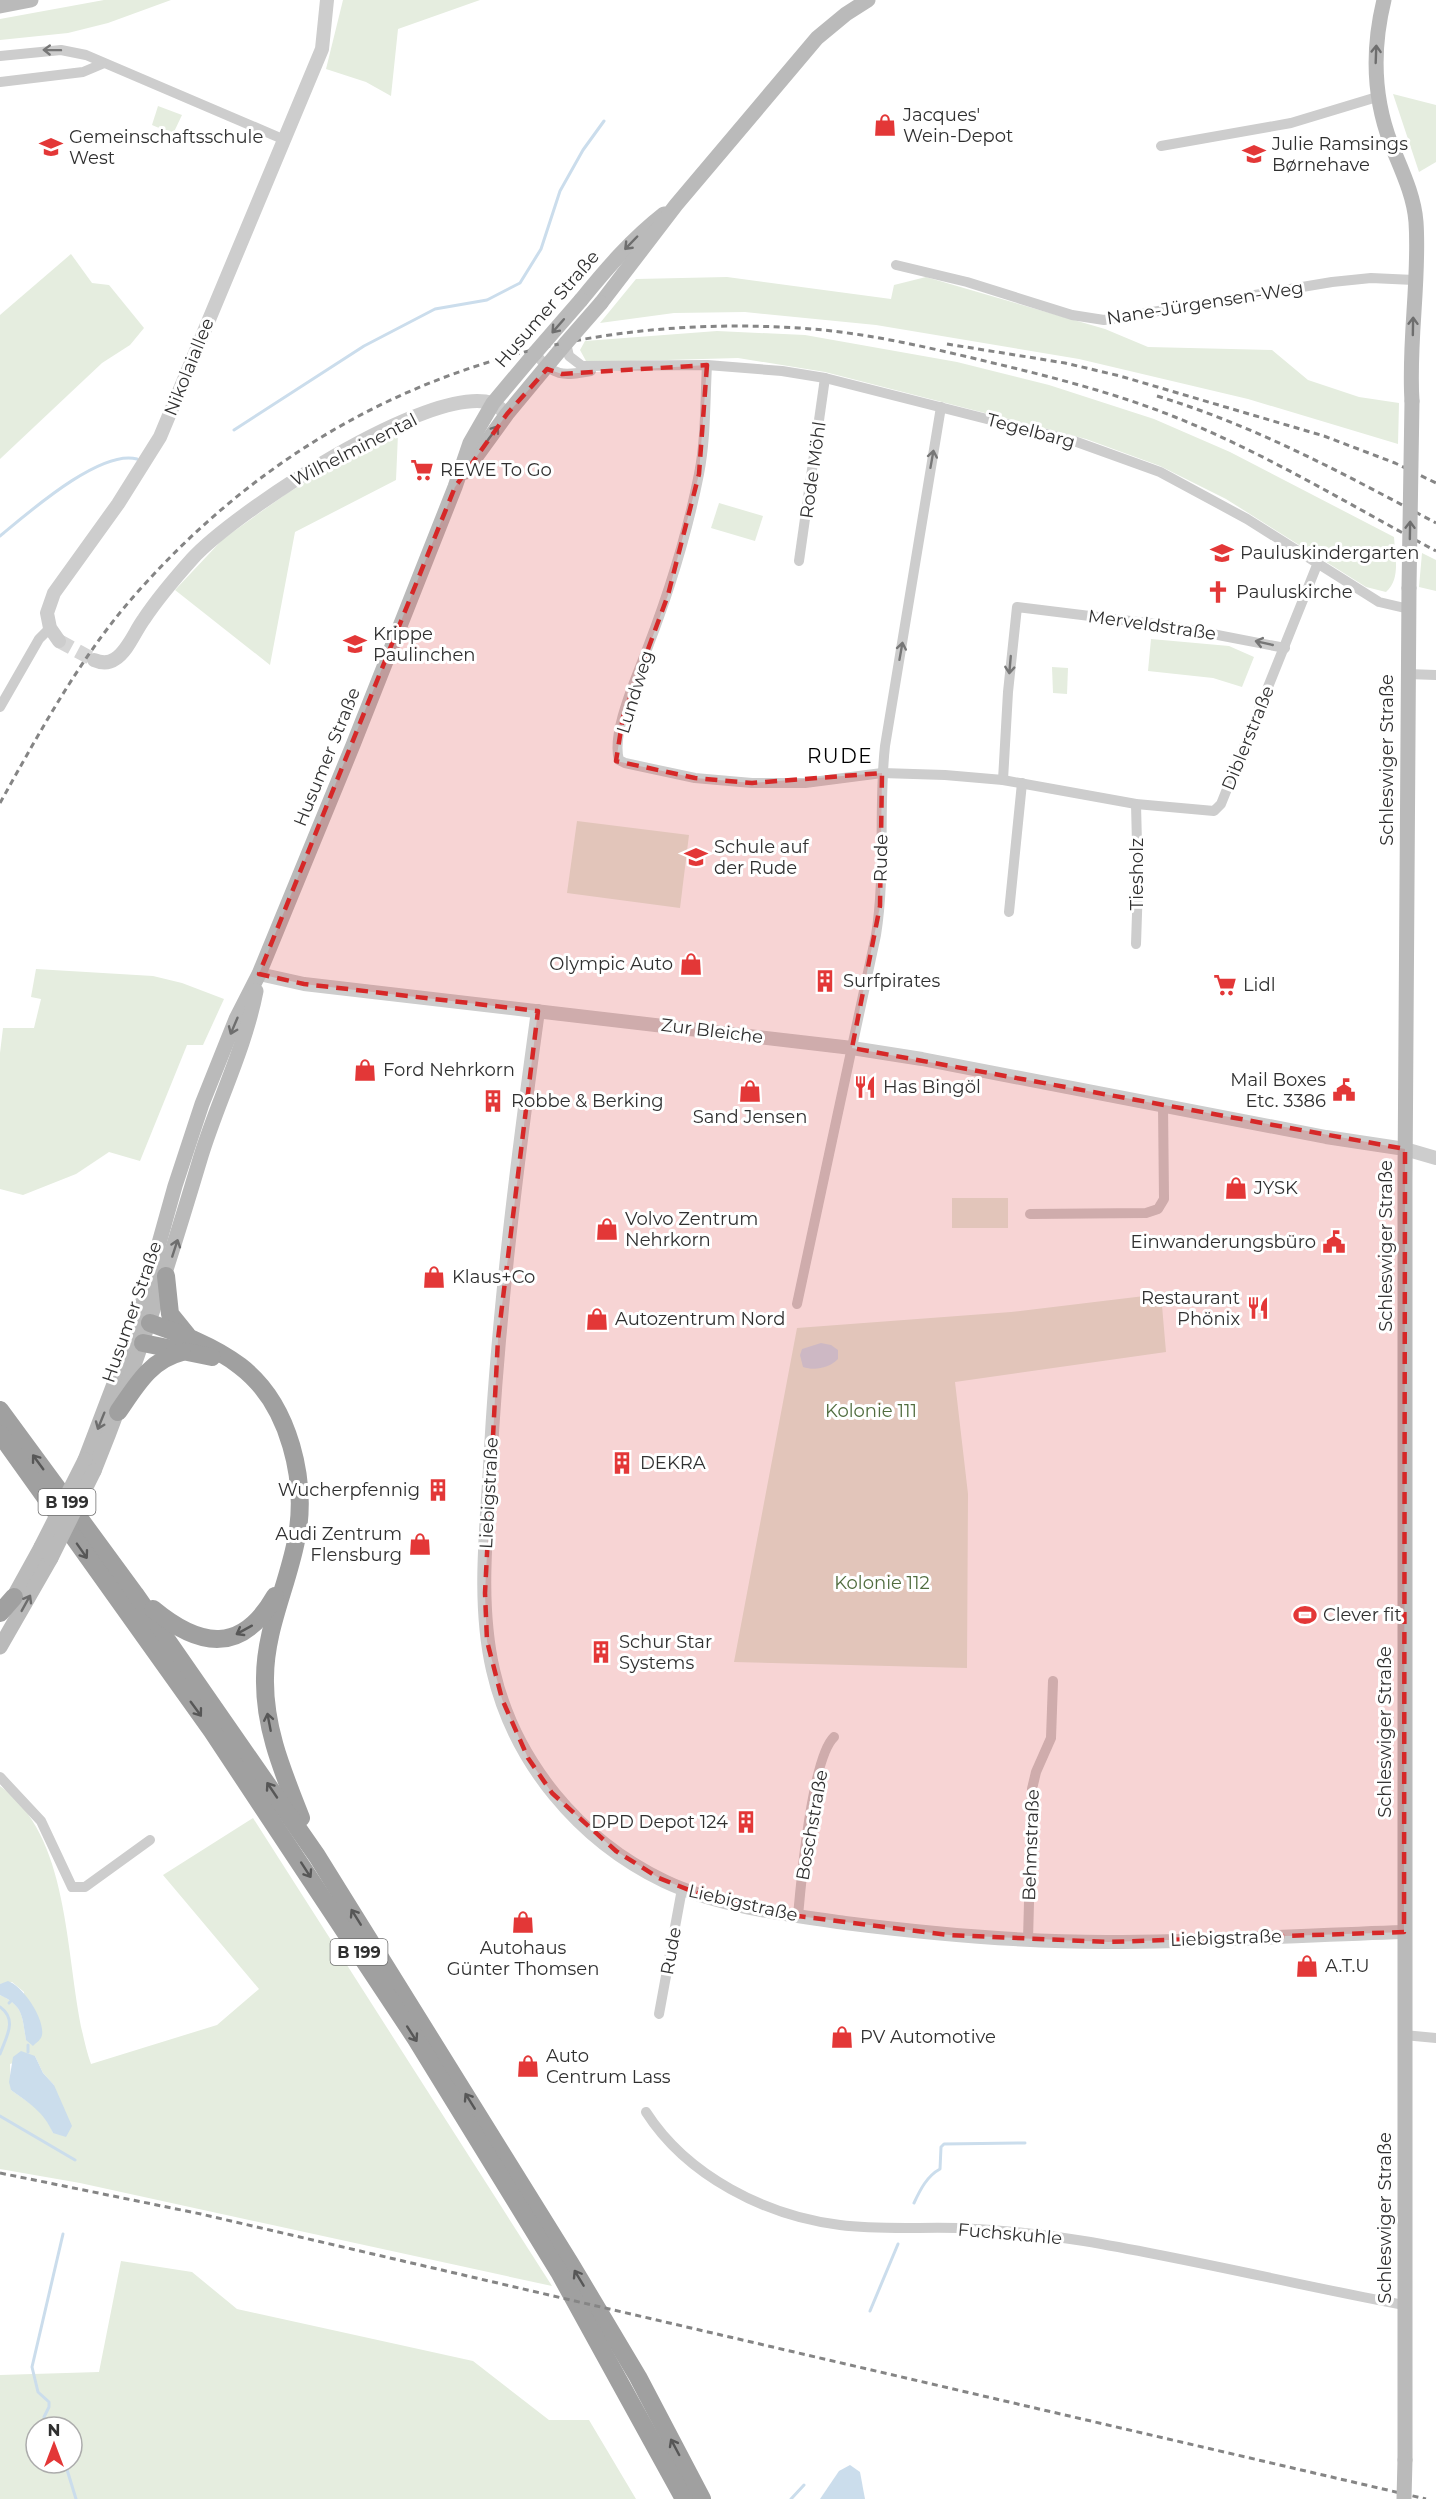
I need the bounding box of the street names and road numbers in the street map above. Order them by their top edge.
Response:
street label: Husumer Straße [490,246,604,372]
street label: Nane-Jürgensen-Weg [1105,277,1305,329]
street label: Nikolaiallee [159,315,219,419]
street label: Wilhelminental [287,409,421,491]
street label: Tegelbarg [985,409,1077,453]
street label: Rode Möhl [795,420,831,520]
street label: Merveldstraße [1087,605,1218,645]
street label: Lundweg [612,648,658,736]
street label: Schleswiger Straße [1376,674,1398,846]
street label: Diblerstraße [1217,682,1279,794]
street label: Husumer Straße [289,684,365,830]
street label: Rude [870,834,892,882]
street label: Tiesholz [1126,838,1148,910]
street label: Zur Bleiche [660,1014,764,1048]
street label: Schleswiger Straße [1375,1160,1397,1332]
street label: Husumer Straße [98,1238,167,1386]
street label: Liebigstraße [475,1436,503,1549]
road number: B 199 [38,1489,96,1515]
street label: Schleswiger Straße [1374,1646,1396,1818]
street label: Boschstraße [791,1768,833,1882]
street label: Behmstraße [1018,1789,1044,1901]
street label: Liebigstraße [686,1880,800,1926]
street label: Rude [656,1925,686,1977]
street label: Liebigstraße [1170,1925,1282,1951]
road number: B 199 [330,1939,388,1965]
street label: Schleswiger Straße [1374,2132,1396,2304]
street label: Fuchskuhle [957,2218,1063,2250]

